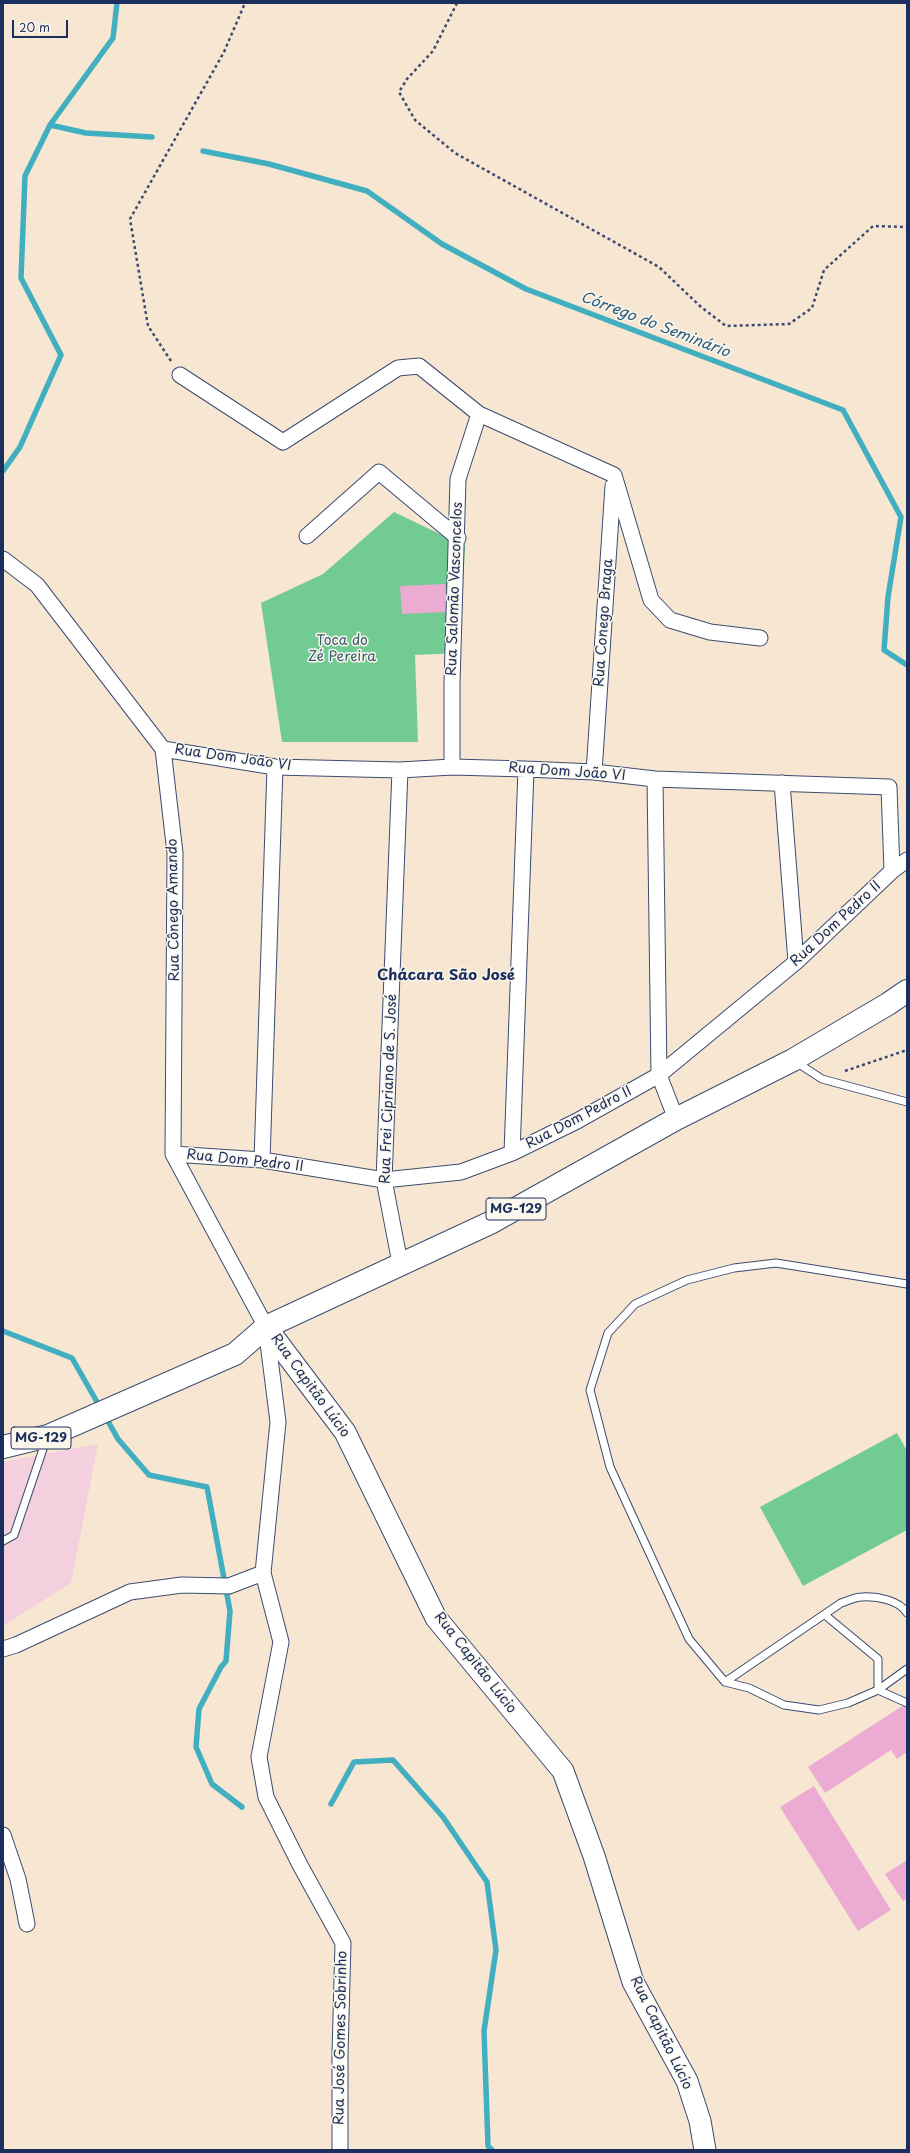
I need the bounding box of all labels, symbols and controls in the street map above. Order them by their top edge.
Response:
scale bar [14,12,70,38]
text: 20 m [19,18,50,36]
water label: Córrego do Seminário [578,288,732,362]
street label: Rua Salomão Vasconcelos [444,502,466,676]
street label: Rua Conego Braga [591,558,617,688]
park label: Toca do Zé Pereira [308,633,376,666]
street label: Rua Dom João VI [173,741,293,775]
street label: Rua Dom João VI [508,760,626,784]
street label: Rua Cônego Amando [164,838,184,982]
street label: Rua Dom Pedro II [787,878,885,970]
district label: Chácara São José [377,967,515,985]
street label: Rua Frei Cipriano de S. José [377,994,401,1184]
street label: Rua Dom Pedro II [523,1083,635,1153]
street label: Rua Dom Pedro II [185,1146,305,1176]
road number: MG-129 [486,1198,546,1220]
street label: Rua Capitão Lúcio [267,1331,353,1441]
road number: MG-129 [11,1427,71,1449]
street label: Rua Capitão Lúcio [430,1609,520,1717]
street label: Rua José Gomes Sobrinho [331,1951,351,2125]
street label: Rua Capitão Lúcio [626,1974,696,2092]

